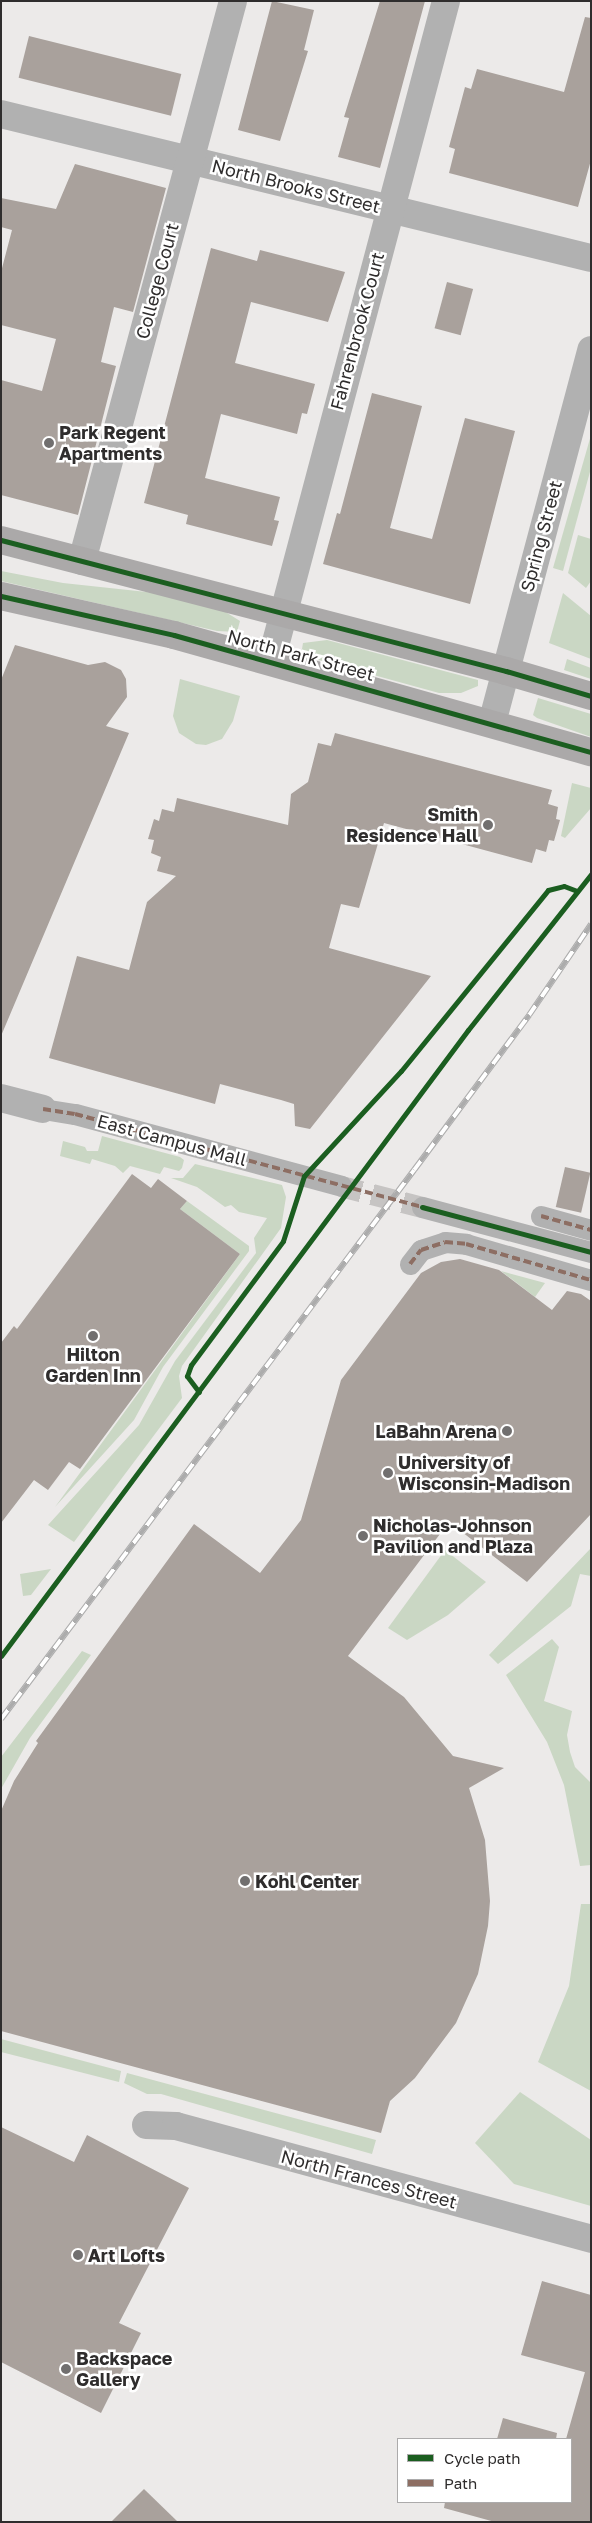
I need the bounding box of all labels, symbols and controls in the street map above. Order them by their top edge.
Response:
street label: North Brooks Street [210,155,382,217]
street label: College Court [131,221,183,341]
street label: Fahrenbrook Court [326,250,388,412]
place label: Park Regent Apartments [59,422,166,464]
marker: Park Regent Apartments [43,437,55,449]
street label: Spring Street [516,478,566,594]
street label: North Park Street [225,625,377,685]
place label: Smith Residence Hall [346,804,478,846]
marker: Smith Residence Hall [482,819,494,831]
street label: East Campus Mall [95,1110,249,1170]
marker: Hilton Garden Inn [87,1330,99,1342]
place label: Hilton Garden Inn [45,1344,141,1386]
place label: LaBahn Arena [375,1420,497,1442]
marker: LaBahn Arena [501,1425,513,1437]
place label: University of Wisconsin-Madison [398,1452,570,1495]
marker: University of Wisconsin-Madison [382,1467,394,1479]
place label: Nicholas-Johnson Pavilion and Plaza [373,1515,533,1558]
marker: Nicholas-Johnson Pavilion and Plaza [357,1530,369,1542]
place label: Kohl Center [255,1870,359,1892]
marker: Kohl Center [239,1875,251,1887]
street label: North Frances Street [279,2145,459,2213]
place label: Art Lofts [88,2244,165,2266]
marker: Art Lofts [72,2249,84,2261]
place label: Backspace Gallery [76,2348,172,2390]
marker: Backspace Gallery [60,2363,72,2375]
legend [397,2438,572,2503]
text: Cycle path [444,2449,520,2467]
text: Path [444,2474,477,2492]

